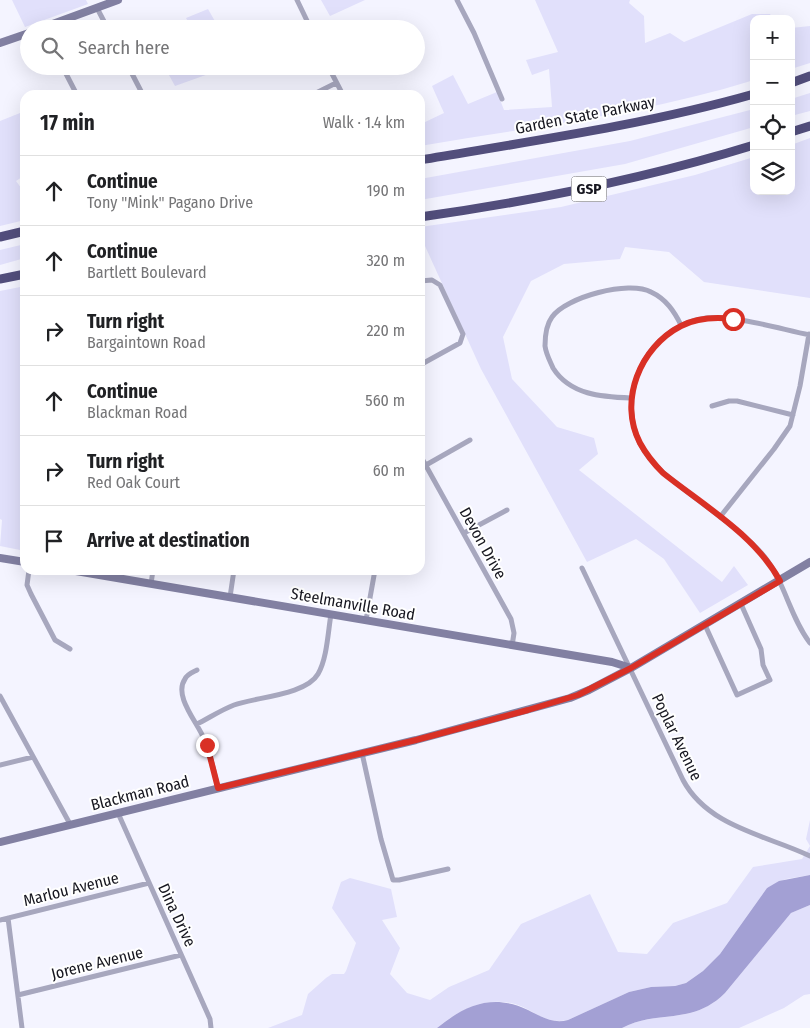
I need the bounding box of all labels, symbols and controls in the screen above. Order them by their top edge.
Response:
map controls [750,15,795,195]
button: + [750,15,795,60]
search box [20,20,425,75]
icon: search [38,34,66,62]
text: Search here [78,36,170,59]
button: − [750,60,795,105]
street label: Garden State Parkway [514,92,657,138]
button: locate [750,105,795,150]
text: 17 min [40,110,95,136]
text: Walk · 1.4 km [323,113,405,132]
button: layers [750,150,795,195]
text: Continue [87,170,158,193]
road number: GSP [572,176,606,202]
icon: ahead [40,177,68,205]
text: 190 m [367,181,405,200]
text: Tony "Mink" Pagano Drive [87,193,253,212]
text: Continue [87,240,158,263]
icon: ahead [40,247,68,275]
text: 320 m [366,251,405,270]
text: Bartlett Boulevard [87,263,207,282]
route start [722,308,745,331]
text: Turn right [87,310,164,333]
icon: right [40,317,68,345]
text: 220 m [366,321,405,340]
text: Bargaintown Road [87,333,206,352]
text: Continue [87,380,158,403]
icon: ahead [40,387,68,415]
text: 560 m [365,391,405,410]
text: Blackman Road [87,403,188,422]
text: Turn right [87,450,164,473]
icon: right [40,457,68,485]
text: 60 m [373,461,405,480]
text: Red Oak Court [87,473,180,492]
street label: Devon Drive [456,504,510,582]
icon: arrive [40,527,68,555]
text: Arrive at destination [87,529,250,552]
street label: Steelmanville Road [289,584,417,624]
street label: Poplar Avenue [648,690,706,784]
route end [196,734,219,757]
street label: Blackman Road [89,772,191,814]
street label: Marlou Avenue [21,868,121,910]
street label: Dina Drive [154,881,200,950]
street label: Jorene Avenue [49,942,145,984]

